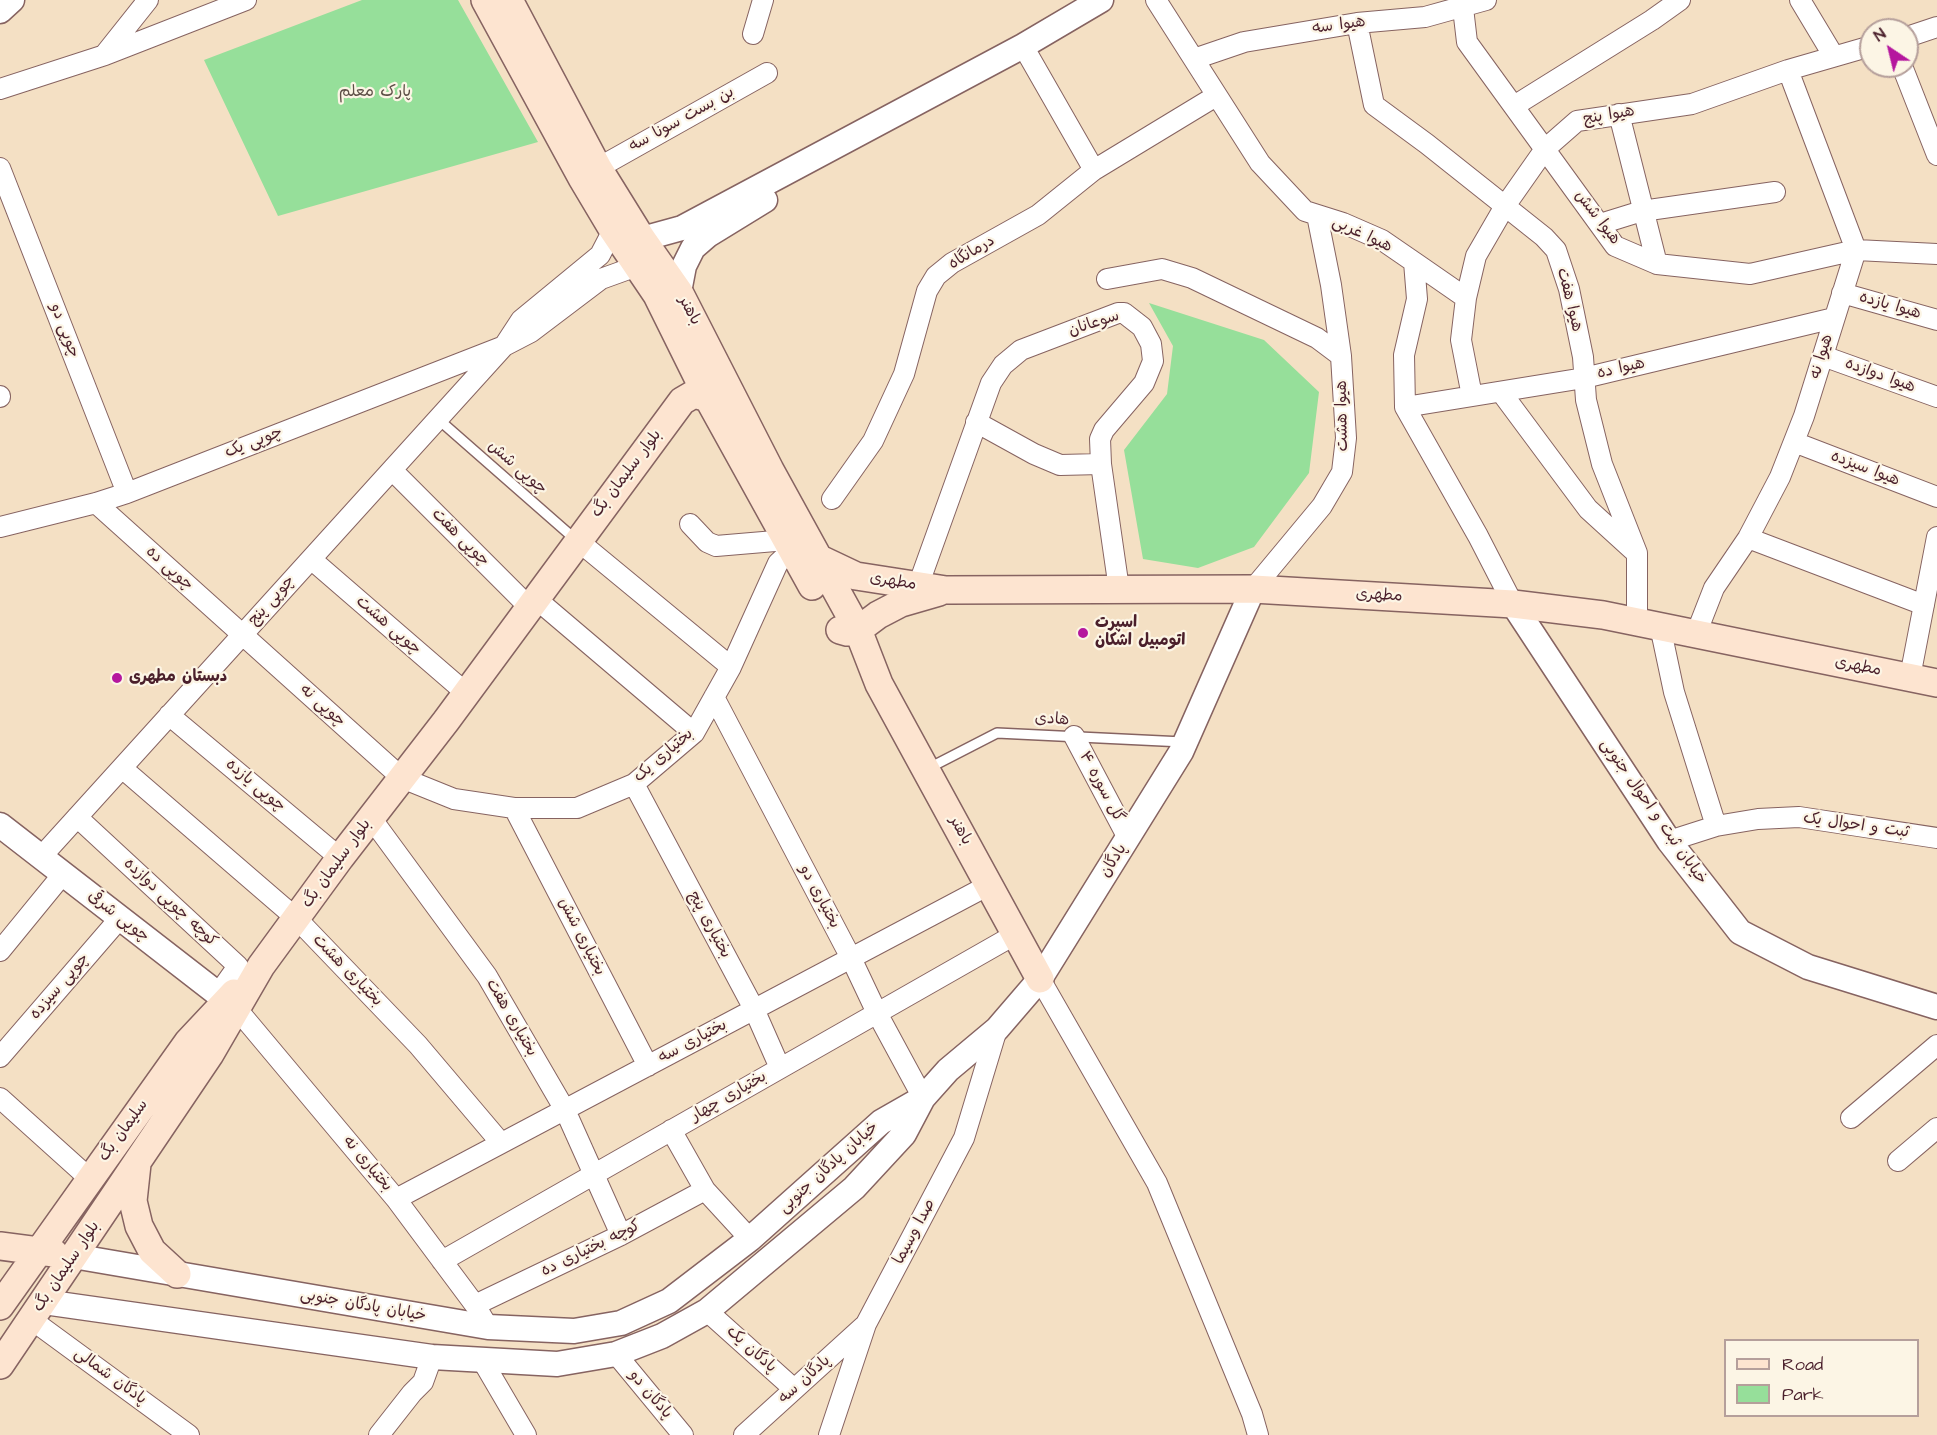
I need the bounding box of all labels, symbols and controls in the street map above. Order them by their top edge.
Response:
street label: هیوا سه [1311,13,1367,39]
north arrow [1859,18,1919,78]
text: N [1869,23,1890,47]
park label: پارک معلم [339,83,411,103]
street label: بن بست سونا سه [626,83,738,157]
street label: هیوا پنج [1582,102,1636,130]
street label: هیوا شش [1570,187,1624,249]
street label: هیوا غربی [1329,213,1395,257]
street label: درمانگاه [945,232,999,274]
street label: هیوا هفت [1552,266,1586,334]
street label: هیوا یازده [1857,288,1923,324]
street label: باهنر [673,293,705,329]
street label: چوپی دو [45,301,83,361]
street label: سوعانان [1066,307,1122,341]
street label: هیوا نه [1806,332,1838,382]
street label: هیوا ده [1595,354,1647,384]
street label: هیوا دوازده [1842,354,1918,398]
street label: هیوا هشت [1333,380,1353,452]
street label: چوپی یک [222,423,286,463]
street label: بلوار سلیمان بگ [588,426,666,522]
street label: چوپی شش [483,437,551,499]
street label: هیوا سیزده [1828,447,1902,491]
street label: چوپی هفت [427,505,493,571]
street label: چوپی ده [141,543,197,595]
street label: مطهری [868,569,918,595]
street label: چوپی پنج [245,572,299,630]
street label: مطهری [1355,585,1403,607]
street label: چوپی هشت [352,593,424,659]
place label: اسپرت اتومبیل اشکان [1095,614,1185,652]
marker: اسپرت اتومبیل اشکان [1076,626,1090,640]
street label: مطهری [1833,653,1883,681]
place label: دبستان مطهری [129,668,227,688]
marker: دبستان مطهری [110,671,124,685]
street label: چوپی نه [295,680,349,732]
street label: هادی [1034,710,1070,730]
street label: بختیاری یک [630,725,698,787]
street label: خیابان ثبت و احوال جنوبی [1595,736,1711,888]
street label: گل سوره ۴ [1074,748,1128,826]
street label: چوپی یازده [221,755,289,817]
street label: ثبت و احوال یک [1802,809,1910,843]
street label: باهنر [944,813,976,849]
street label: بلوار سلیمان بگ [298,816,376,912]
street label: پادگان [1096,841,1132,881]
street label: کوچه چوپی دوازده [119,855,221,951]
street label: بختیاری دو [794,862,844,932]
street label: چوپی شرقی [83,887,153,947]
street label: بختیاری پنج [683,888,735,962]
street label: بختیاری شش [553,895,609,979]
street label: بختیاری هشت [308,931,386,1011]
street label: چوپی سیزده [26,950,94,1024]
street label: بختیاری هفت [481,976,541,1060]
street label: بختیاری سه [656,1016,730,1068]
street label: بختیاری چهار [688,1068,770,1126]
street label: سلیمان بگ [95,1096,153,1166]
street label: خیابان پادگان جنوبی [775,1118,883,1218]
street label: بختیاری نه [338,1132,396,1196]
street label: صدا وسیما [890,1196,940,1268]
street label: کوچه بختیاری ده [538,1217,644,1281]
street label: بلوار سلیمان بگ [30,1218,104,1316]
street label: خیابان پادگان جنوبی [299,1285,427,1327]
street label: پادگان یک [722,1322,780,1378]
legend [1724,1339,1919,1417]
street label: پادگان شمالی [70,1344,150,1410]
street label: پادگان سه [775,1352,835,1408]
text: Road [1782,1352,1823,1377]
street label: پادگان دو [624,1367,676,1423]
text: Park [1782,1382,1824,1407]

